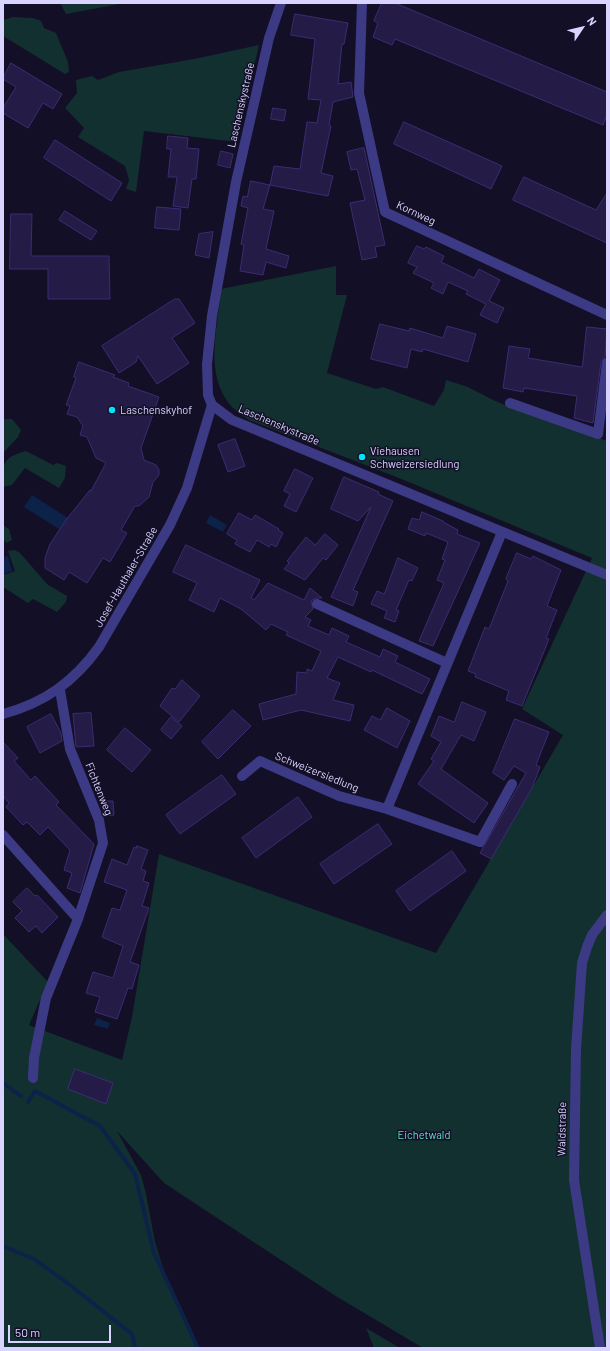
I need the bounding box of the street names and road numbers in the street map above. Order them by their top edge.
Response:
street label: Laschenskystraße [225,61,257,149]
street label: Kornweg [394,198,438,228]
street label: Laschenskystraße [236,402,322,448]
street label: Josef-Hauthaler-Straße [92,524,160,630]
street label: Schweizersiedlung [273,749,361,795]
street label: Fichtenweg [82,761,116,817]
street label: Waldstraße [555,1102,569,1156]

